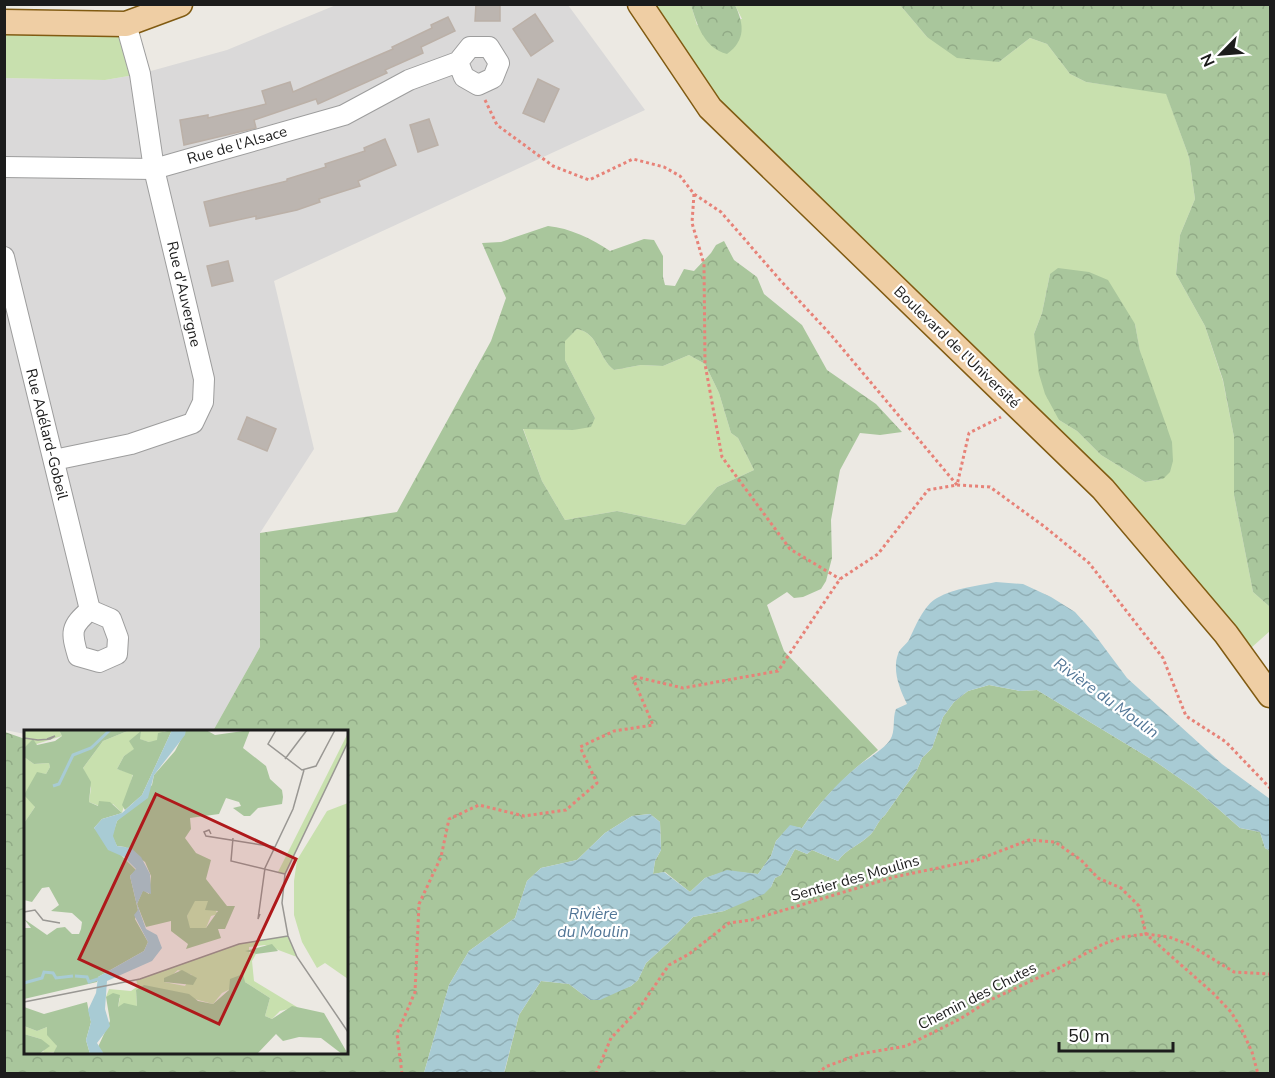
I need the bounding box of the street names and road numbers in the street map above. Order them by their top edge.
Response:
street label: Rue de l'Alsace [185,121,289,169]
street label: Rue d'Auvergne [162,239,206,349]
street label: Boulevard de l'Université [890,281,1024,413]
street label: Rue Adélard-Gobeil [21,366,73,502]
street label: Sentier des Moulins [788,850,922,906]
street label: Chemin des Chutes [914,957,1040,1035]

